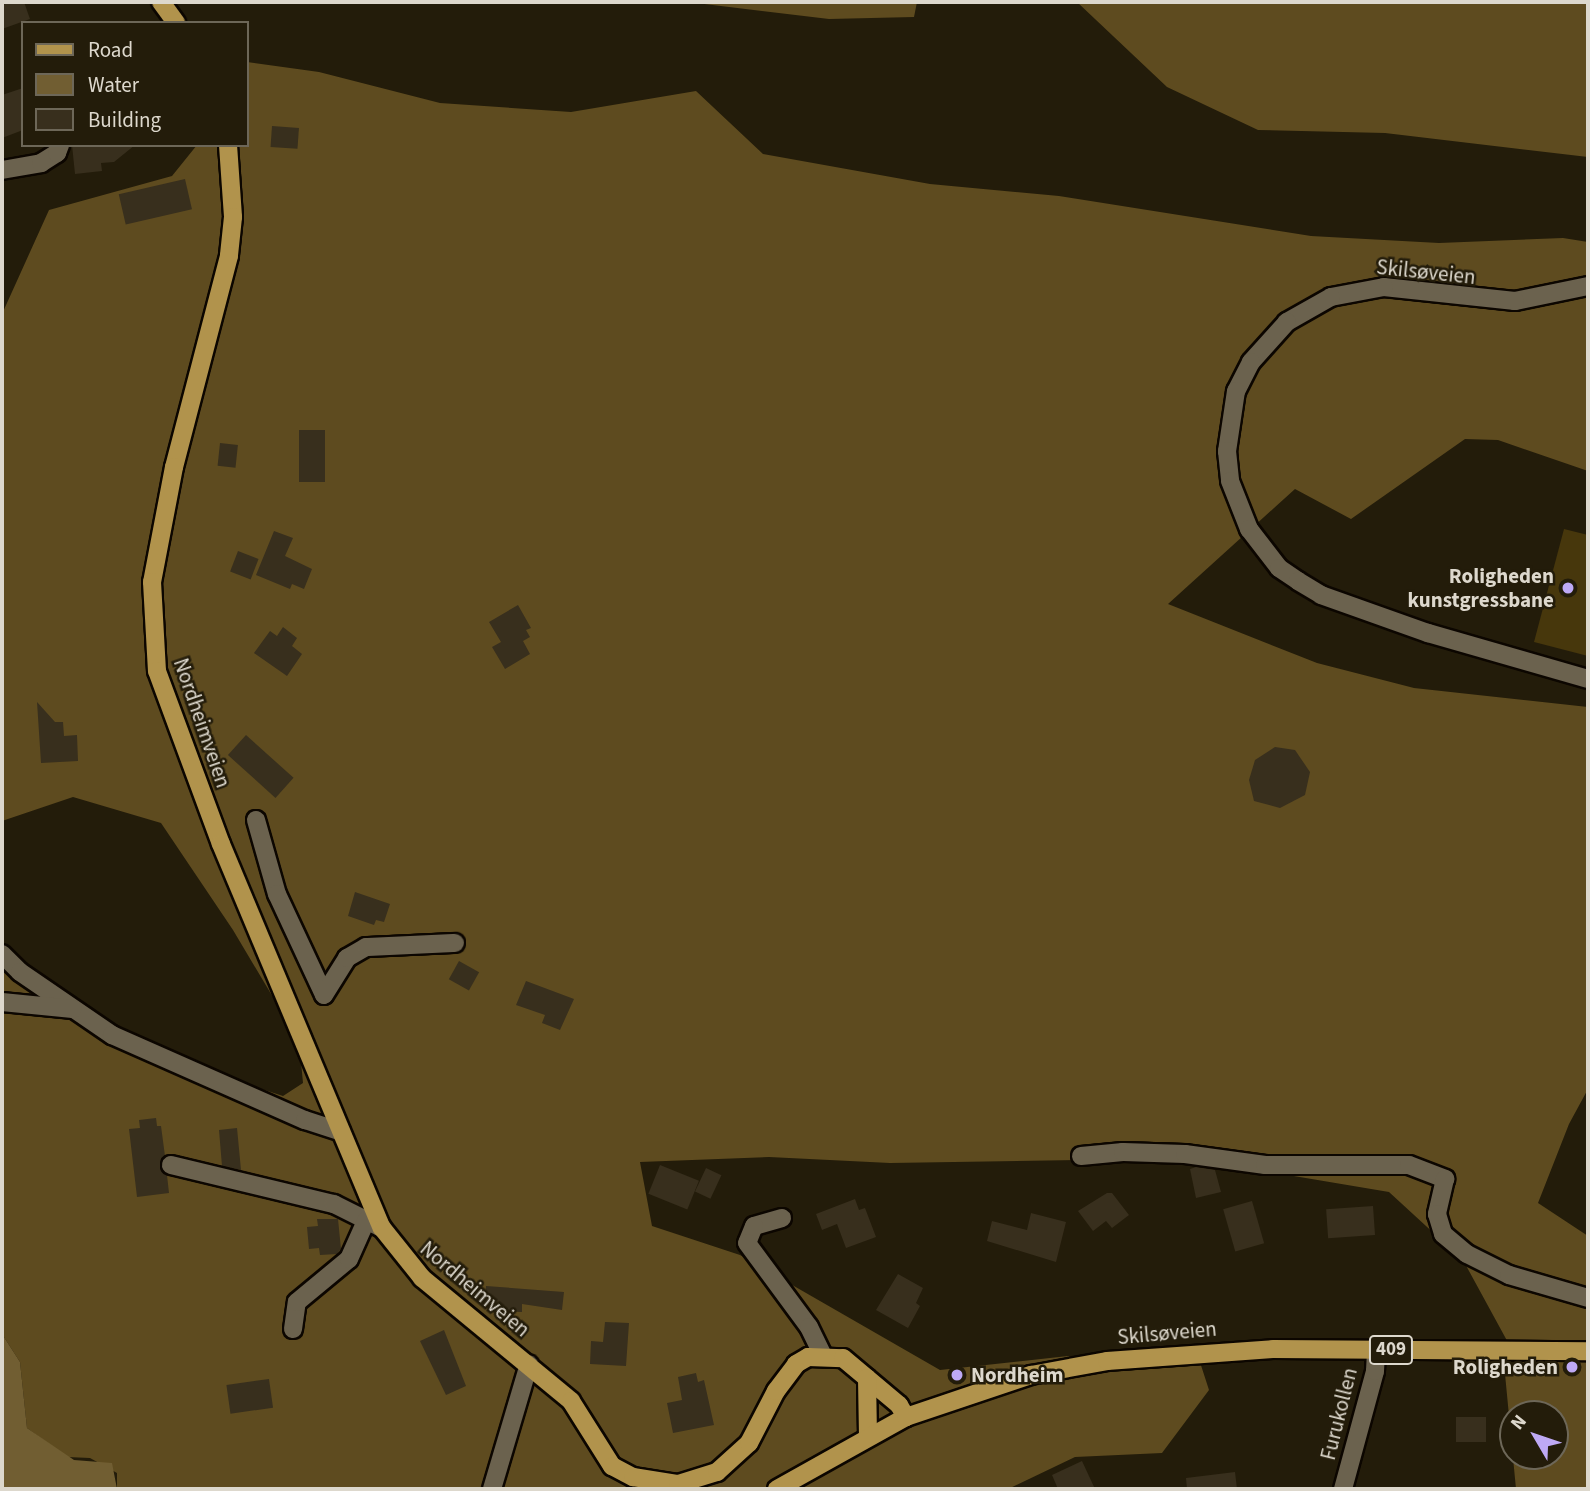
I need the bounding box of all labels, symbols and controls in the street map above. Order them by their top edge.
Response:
legend [21,21,248,147]
text: Road [88,35,133,65]
text: Water [88,70,139,100]
text: Building [88,105,161,135]
street label: Skilsøveien [1375,254,1477,290]
place label: Roligheden kunstgressbane [1408,563,1554,613]
marker: Roligheden kunstgressbane [1560,580,1576,596]
street label: Nordheimveien [168,655,236,791]
street label: Nordheimveien [415,1236,535,1342]
street label: Skilsøveien [1116,1316,1218,1350]
road number: 409 [1368,1334,1414,1366]
place label: Roligheden [1453,1354,1558,1380]
marker: Roligheden [1564,1359,1580,1375]
place label: Nordheim [971,1362,1063,1388]
street label: Furukollen [1315,1365,1363,1463]
marker: Nordheim [949,1367,965,1383]
north arrow [1499,1400,1569,1470]
text: N [1504,1409,1533,1436]

